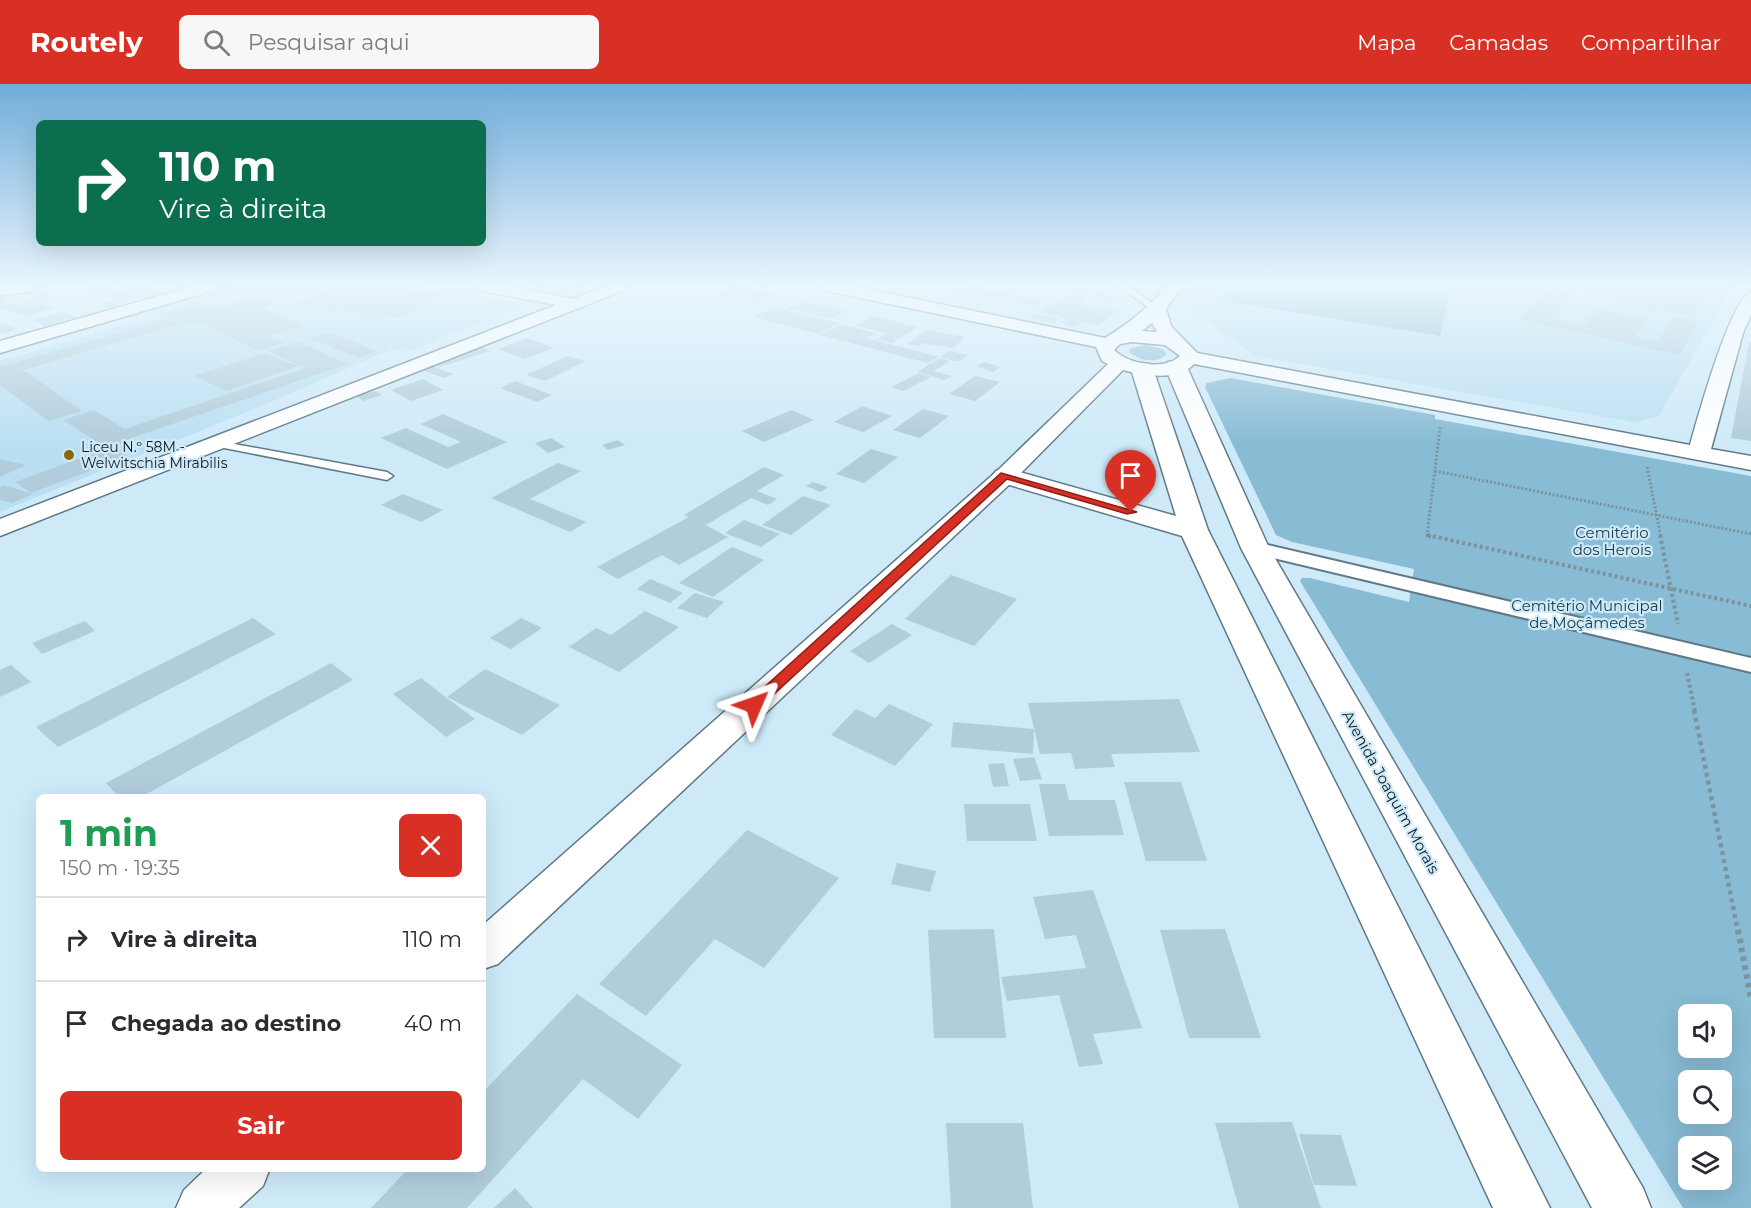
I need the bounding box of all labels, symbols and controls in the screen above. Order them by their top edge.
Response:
search box [179,15,599,69]
text: Routely [30,25,143,59]
icon: search [200,26,233,59]
text: Pesquisar aqui [248,29,410,56]
text: Mapa [1357,30,1416,55]
text: Camadas [1449,30,1548,55]
text: Compartilhar [1581,30,1721,55]
text: 110 m [159,140,276,192]
icon: right [60,144,138,222]
text: Vire à direita [159,192,327,225]
place label: Liceu N.º 58M - Welwitschia Mirabilis [81,438,228,472]
marker: Liceu N.º 58M - Welwitschia Mirabilis [62,448,76,462]
pin [1105,450,1156,512]
icon: arrive [1114,459,1147,492]
park label: Cemitério dos Herois [1573,523,1651,559]
park label: Cemitério Municipal de Moçâmedes [1511,596,1663,632]
position arrow [722,673,786,737]
street label: Avenida Joaquim Morais [1338,707,1444,877]
text: 1 min [60,811,158,855]
button: close [399,814,462,877]
text: 150 m · 19:35 [60,856,180,880]
icon: right [60,923,93,956]
text: Vire à direita [111,926,258,953]
text: 110 m [402,926,462,953]
map controls [1678,1004,1732,1190]
button: sound [1678,1004,1732,1058]
icon: arrive [60,1007,93,1040]
text: Chegada ao destino [111,1010,341,1037]
text: 40 m [404,1010,462,1037]
button: search [1678,1070,1732,1124]
button: Sair [60,1091,462,1160]
button: layers [1678,1136,1732,1190]

